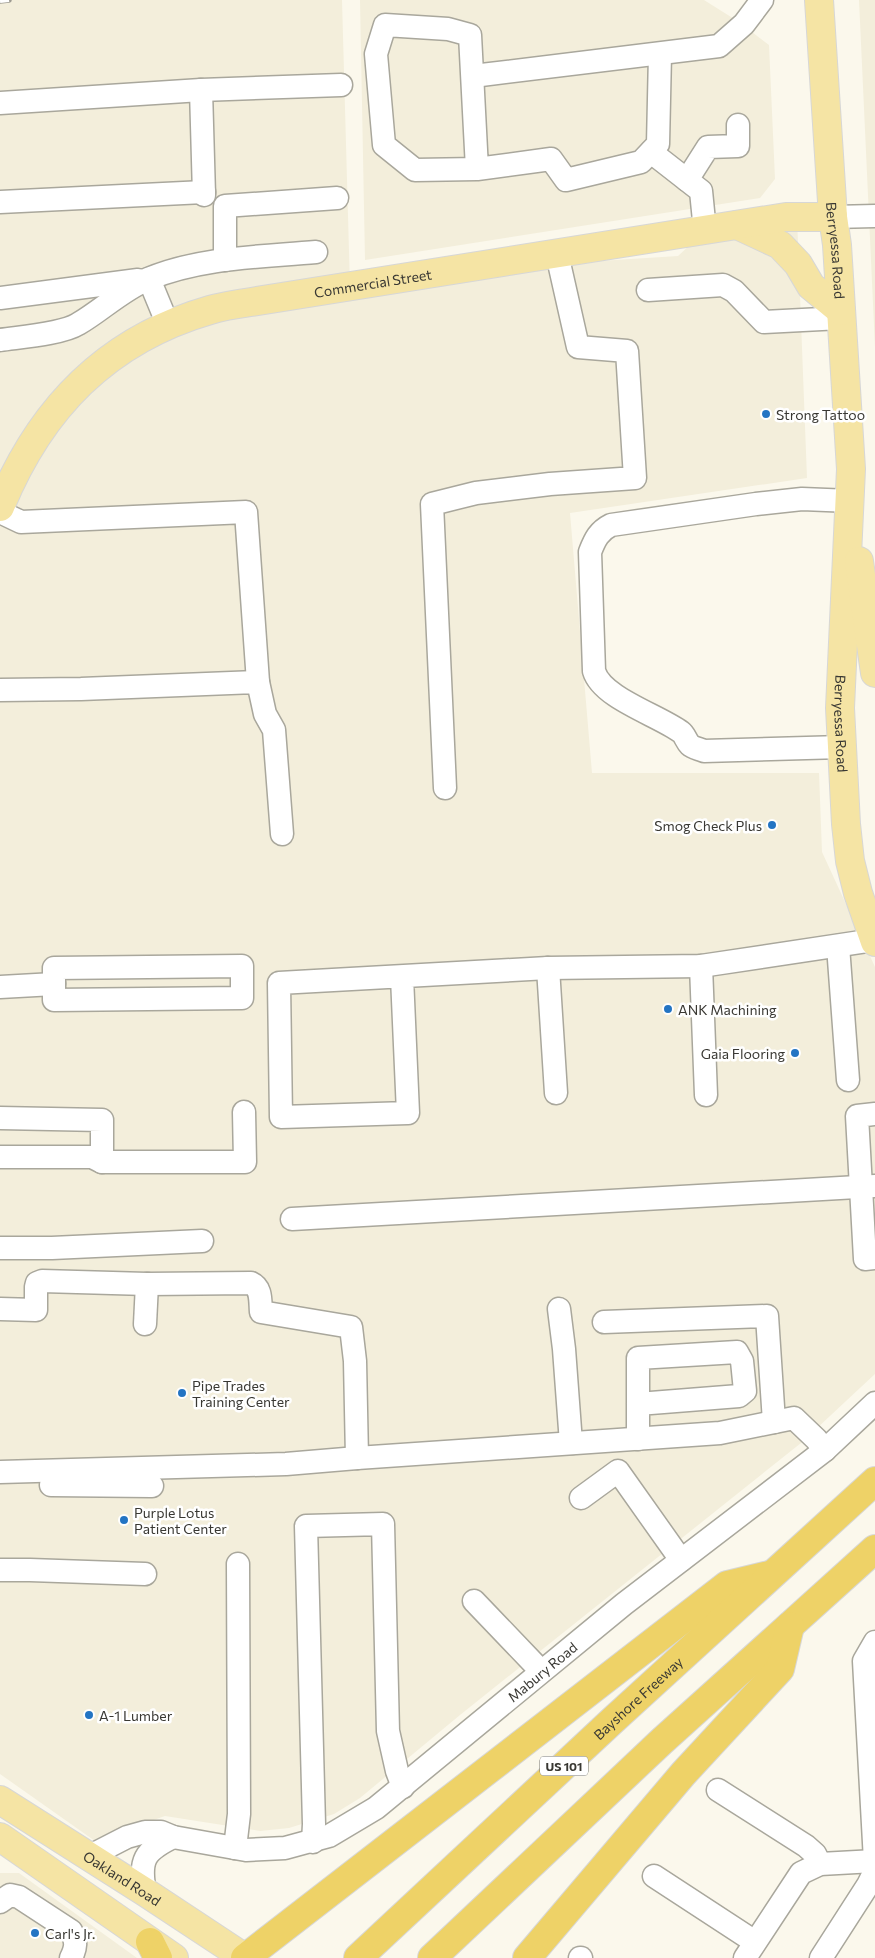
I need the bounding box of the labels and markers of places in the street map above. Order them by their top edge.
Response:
place label: Strong Tattoo [776,406,865,423]
marker: Strong Tattoo [760,408,772,420]
place label: Smog Check Plus [654,817,762,834]
marker: Smog Check Plus [766,819,778,831]
place label: ANK Machining [678,1001,777,1018]
marker: ANK Machining [662,1003,674,1015]
place label: Gaia Flooring [701,1045,785,1062]
marker: Gaia Flooring [789,1047,801,1059]
place label: Pipe Trades Training Center [192,1377,290,1410]
marker: Pipe Trades Training Center [176,1387,188,1399]
place label: Purple Lotus Patient Center [134,1504,227,1537]
marker: Purple Lotus Patient Center [118,1514,130,1526]
place label: A-1 Lumber [99,1707,173,1724]
marker: A-1 Lumber [83,1709,95,1721]
place label: Carl's Jr. [45,1925,95,1942]
marker: Carl's Jr. [29,1927,41,1939]

